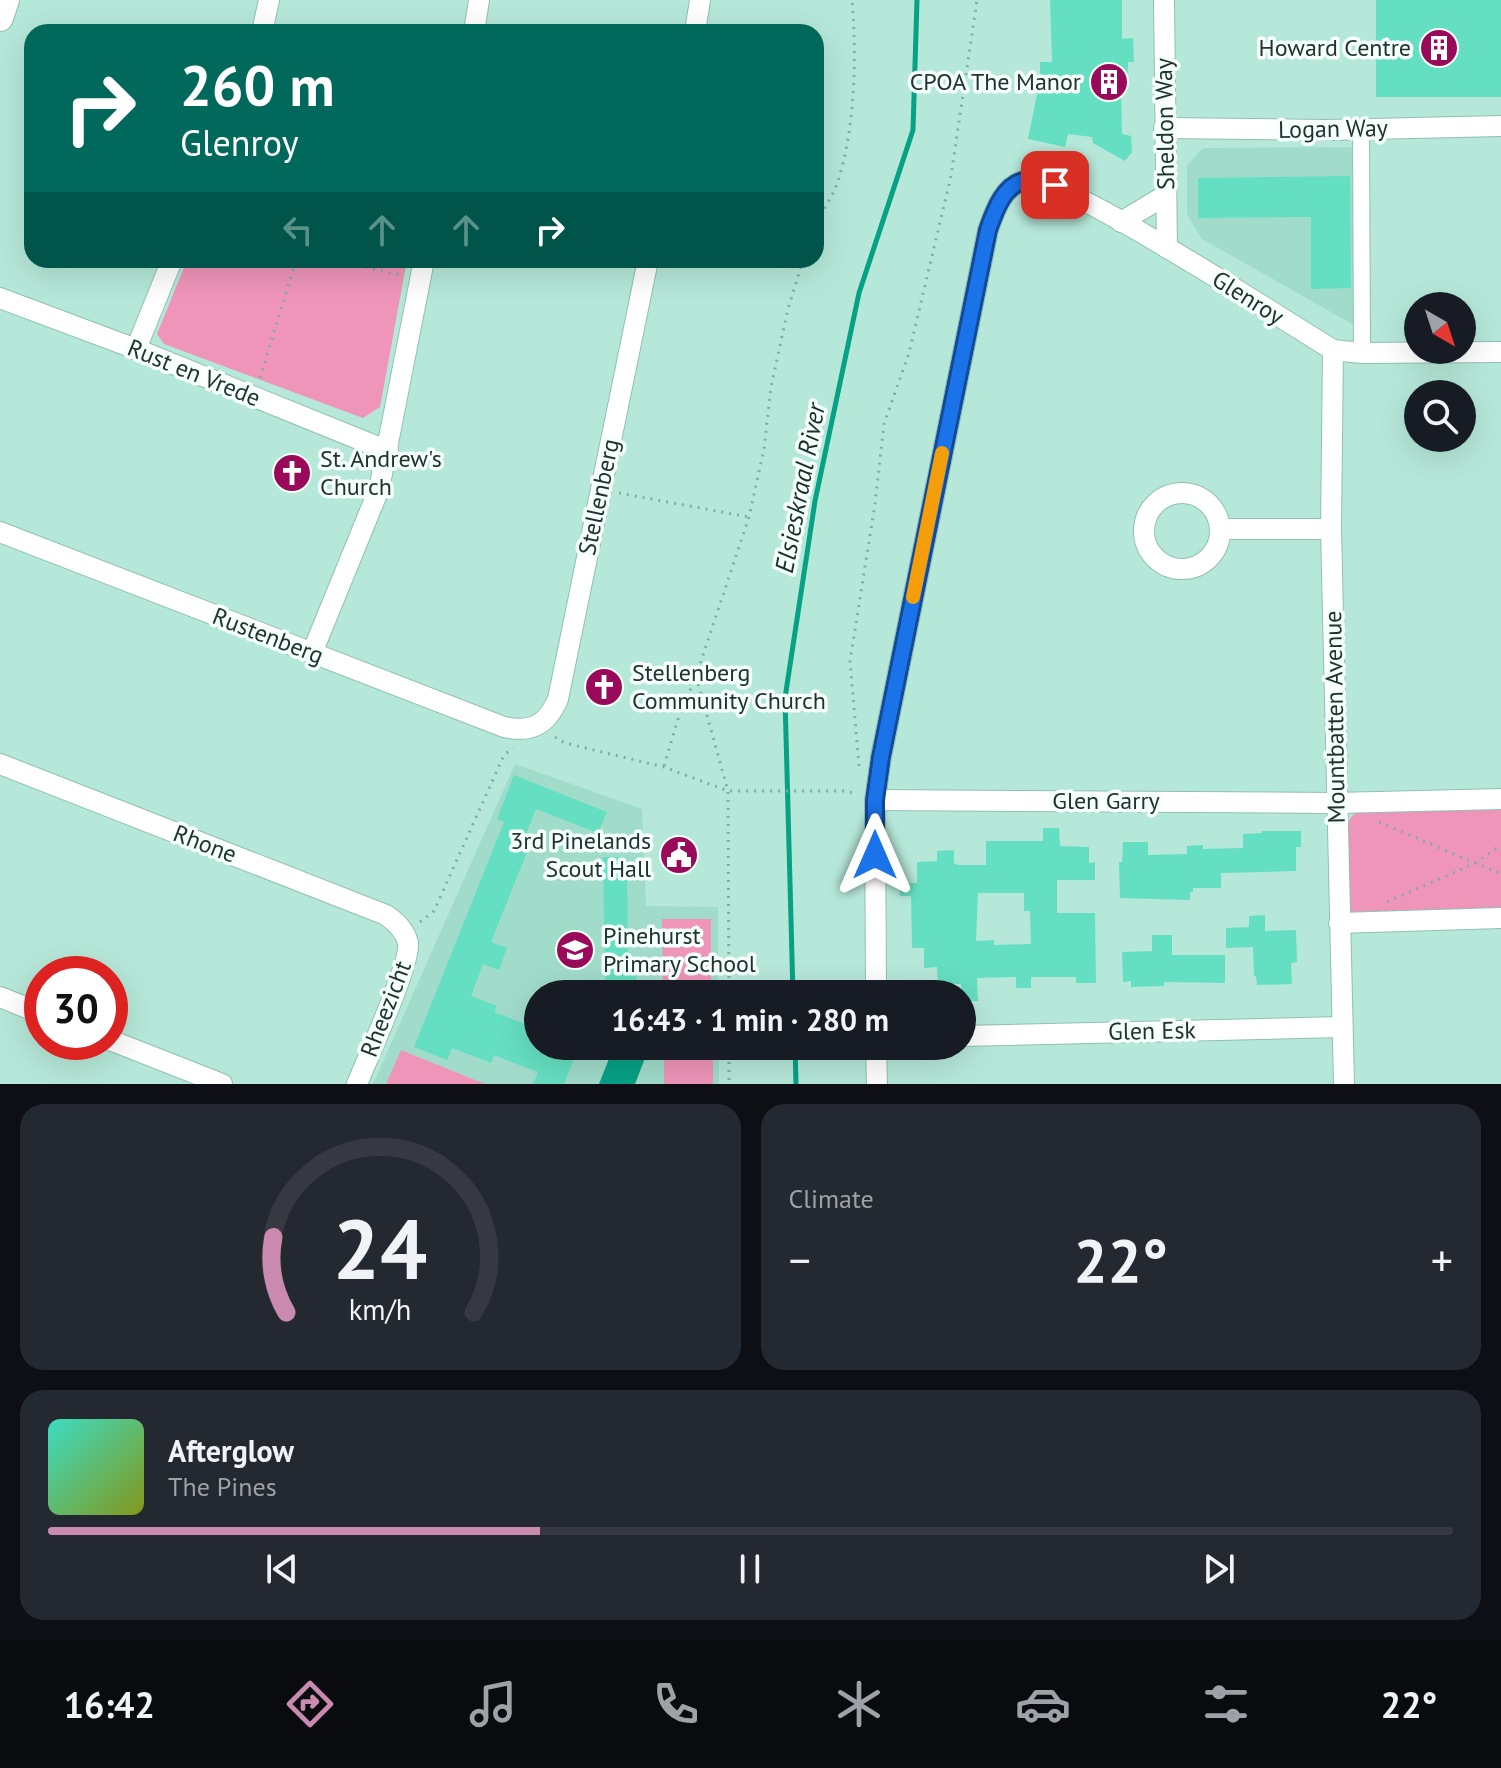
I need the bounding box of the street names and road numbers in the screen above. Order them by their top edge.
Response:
street label: Sheldon Way [1148,58,1181,190]
street label: Logan Way [1278,112,1388,145]
street label: Glenroy [1207,264,1290,332]
street label: Rust en Vrede [123,332,265,413]
street label: Stellenberg [571,436,626,558]
street label: Rustenberg [208,600,328,671]
street label: Mountbatten Avenue [1317,610,1352,824]
street label: Glen Garry [1052,785,1160,816]
street label: Rhone [169,817,241,870]
street label: Rheezicht [353,956,418,1061]
street label: Glen Esk [1108,1014,1197,1047]

